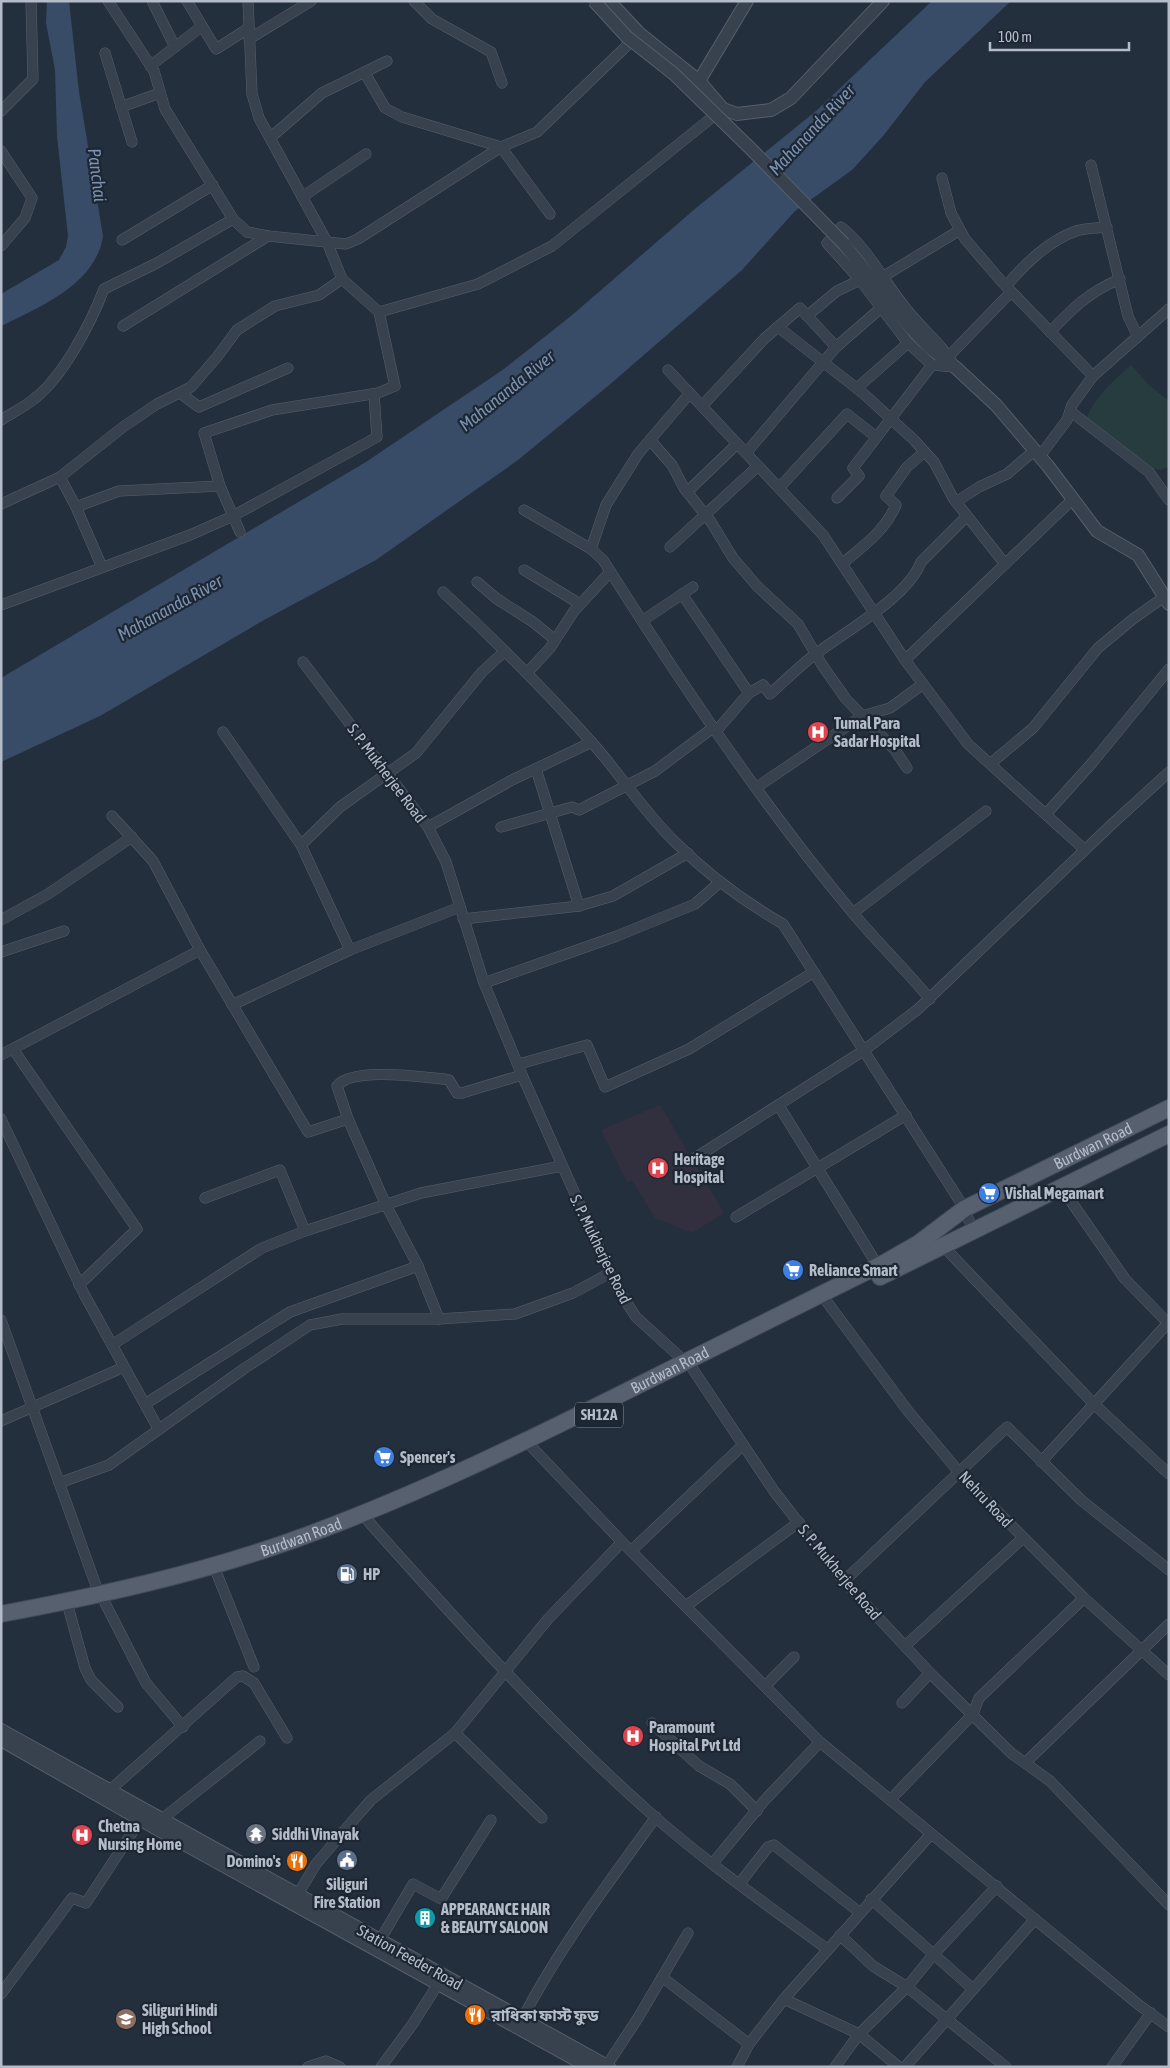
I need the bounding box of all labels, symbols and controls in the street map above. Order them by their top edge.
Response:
scale bar [990,20,1129,52]
text: 100 m [998,28,1032,45]
water label: Mahananda River [764,79,860,179]
water label: Panchai [84,147,111,203]
water label: Mahananda River [455,345,559,435]
water label: Mahananda River [114,570,226,645]
place label: Tumal Para Sadar Hospital [834,714,921,750]
street label: S. P. Mukherjee Road [343,720,430,827]
hospital icon: Tumal Para Sadar Hospital [806,720,830,744]
street label: Burdwan Road [1051,1119,1135,1172]
place label: Heritage Hospital [674,1150,725,1186]
hospital icon: Heritage Hospital [646,1156,670,1180]
supermarket icon: Vishal Megamart [977,1181,1001,1205]
place label: Vishal Megamart [1004,1184,1104,1202]
street label: S. P. Mukherjee Road [566,1192,635,1307]
supermarket icon: Reliance Smart [781,1258,805,1282]
place label: Reliance Smart [809,1261,898,1279]
street label: Burdwan Road [627,1343,712,1397]
road number: SH12A [575,1402,623,1428]
supermarket icon: Spencer's [372,1445,396,1469]
place label: Spencer's [400,1448,456,1466]
street label: Nehru Road [956,1467,1016,1531]
street label: Burdwan Road [258,1514,344,1560]
street label: S. P. Mukherjee Road [794,1521,885,1624]
fuel station icon: HP [335,1562,359,1586]
place label: HP [363,1565,380,1583]
place label: Paramount Hospital Pvt Ltd [649,1718,741,1754]
hospital icon: Paramount Hospital Pvt Ltd [621,1724,645,1748]
place label: Chetna Nursing Home [98,1817,182,1853]
temple icon: Siddhi Vinayak [244,1822,268,1846]
hospital icon: Chetna Nursing Home [70,1823,94,1847]
place label: Siddhi Vinayak [272,1825,360,1843]
public building icon: Siliguri Fire Station [335,1848,359,1872]
restaurant icon: Domino's [285,1849,309,1873]
place label: Domino's [226,1852,281,1870]
place label: Siliguri Fire Station [314,1875,381,1911]
place label: APPEARANCE HAIR & BEAUTY SALOON [440,1900,550,1936]
building icon: APPEARANCE HAIR & BEAUTY SALOON [413,1906,437,1930]
street label: Station Feeder Road [354,1921,466,1993]
place label: Siliguri Hindi High School [142,2001,218,2037]
restaurant icon: রাধিকা ফাস্ট ফুড [463,2003,487,2027]
place label: রাধিকা ফাস্ট ফুড [490,2006,599,2026]
school or university icon: Siliguri Hindi High School [114,2007,138,2031]

